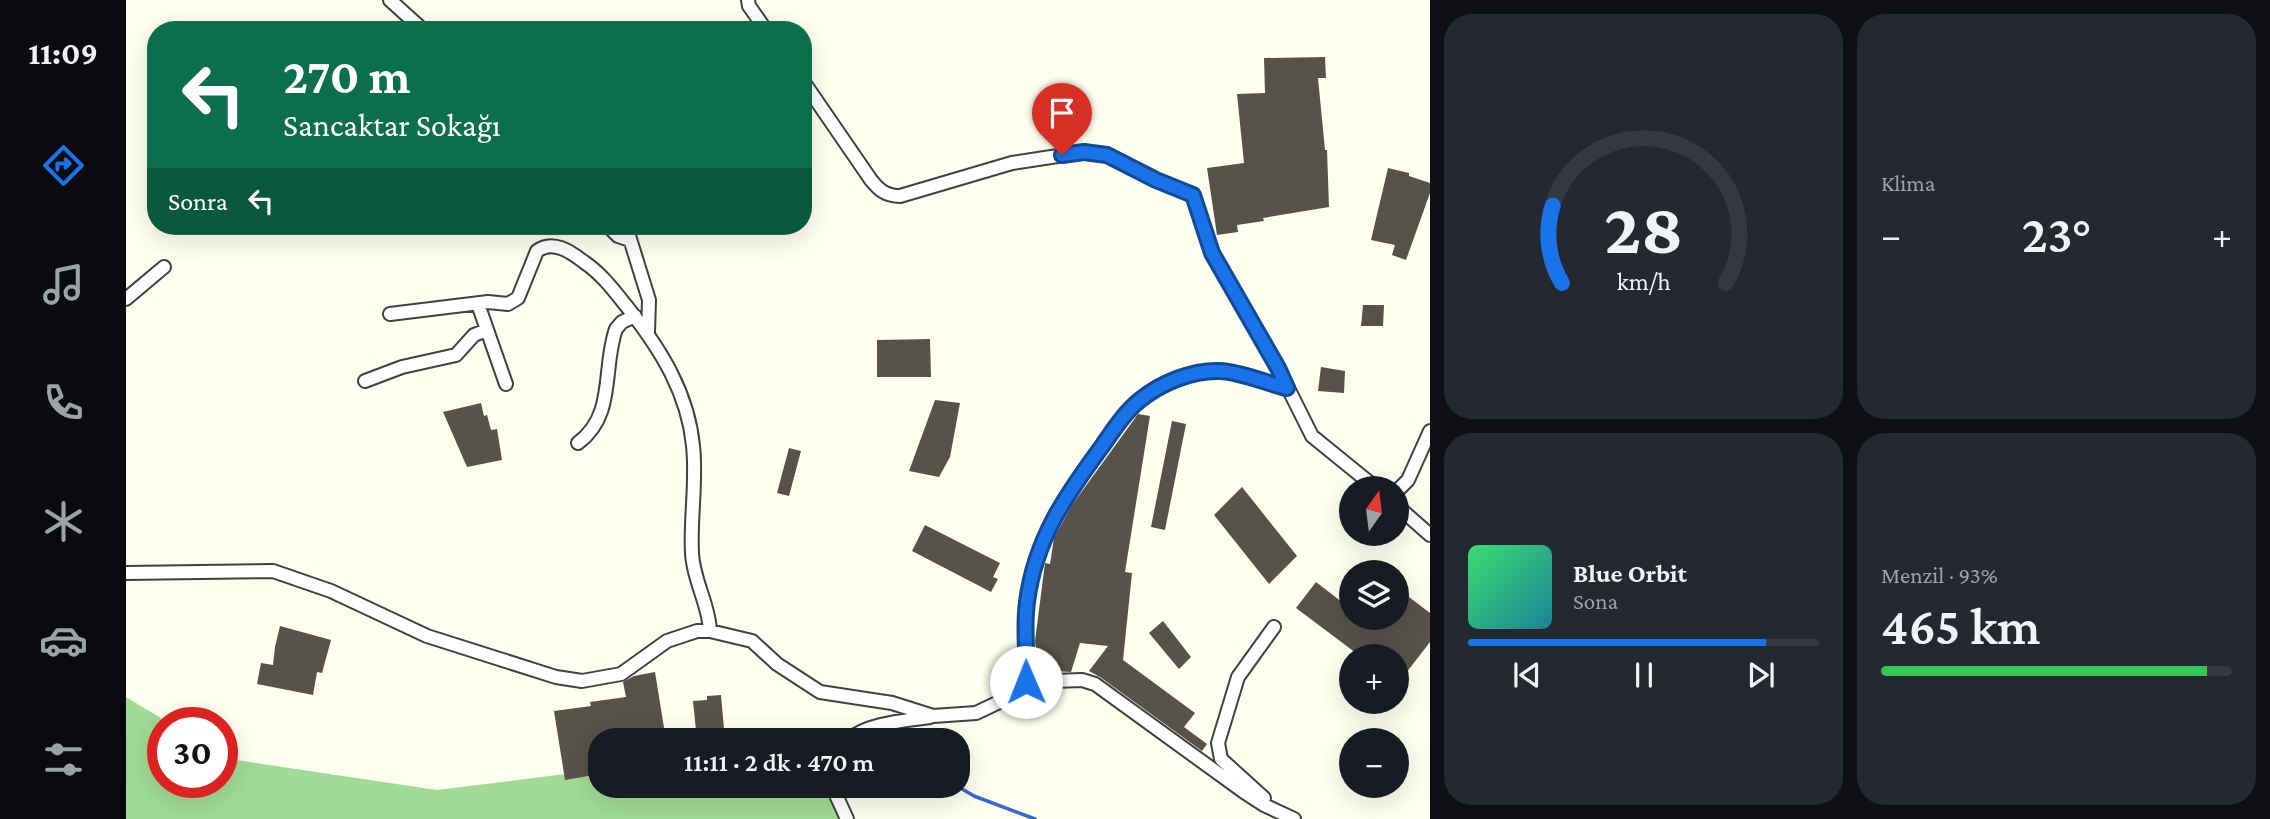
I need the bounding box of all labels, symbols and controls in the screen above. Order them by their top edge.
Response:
text: 11:09 [28,35,98,71]
icon: left [168,49,259,140]
text: 270 m [283,49,411,104]
pin [1032,83,1092,155]
icon: arrive [1043,94,1081,132]
text: Sancaktar Sokağı [283,107,501,143]
icon: directions [39,141,88,190]
text: Klima [1881,170,1935,196]
icon: left [242,182,280,220]
text: Sonra [168,187,228,216]
text: 28 [1604,188,1683,269]
text: 23° [2022,205,2091,263]
text: − [1881,214,1901,256]
text: + [2212,214,2232,256]
icon: music [39,260,88,309]
text: km/h [1617,267,1670,294]
icon: phone [39,378,88,427]
north arrow [1339,476,1409,546]
map controls [1339,476,1409,798]
icon: climate [39,497,88,546]
text: Blue Orbit [1573,559,1687,588]
button: layers [1339,560,1409,630]
text: Menzil · 93% [1881,562,1998,588]
text: Sona [1573,588,1618,614]
text: 465 km [1881,597,2041,655]
icon: car [39,616,88,665]
button: + [1339,644,1409,714]
position arrow [989,645,1063,719]
icon: previous [1508,656,1546,694]
icon: pause [1625,656,1663,694]
icon: next [1742,656,1780,694]
speed limit sign: 30 [147,707,238,798]
button: − [1339,728,1409,798]
icon: filters [39,735,88,784]
text: 11:11 · 2 dk · 470 m [684,748,874,777]

